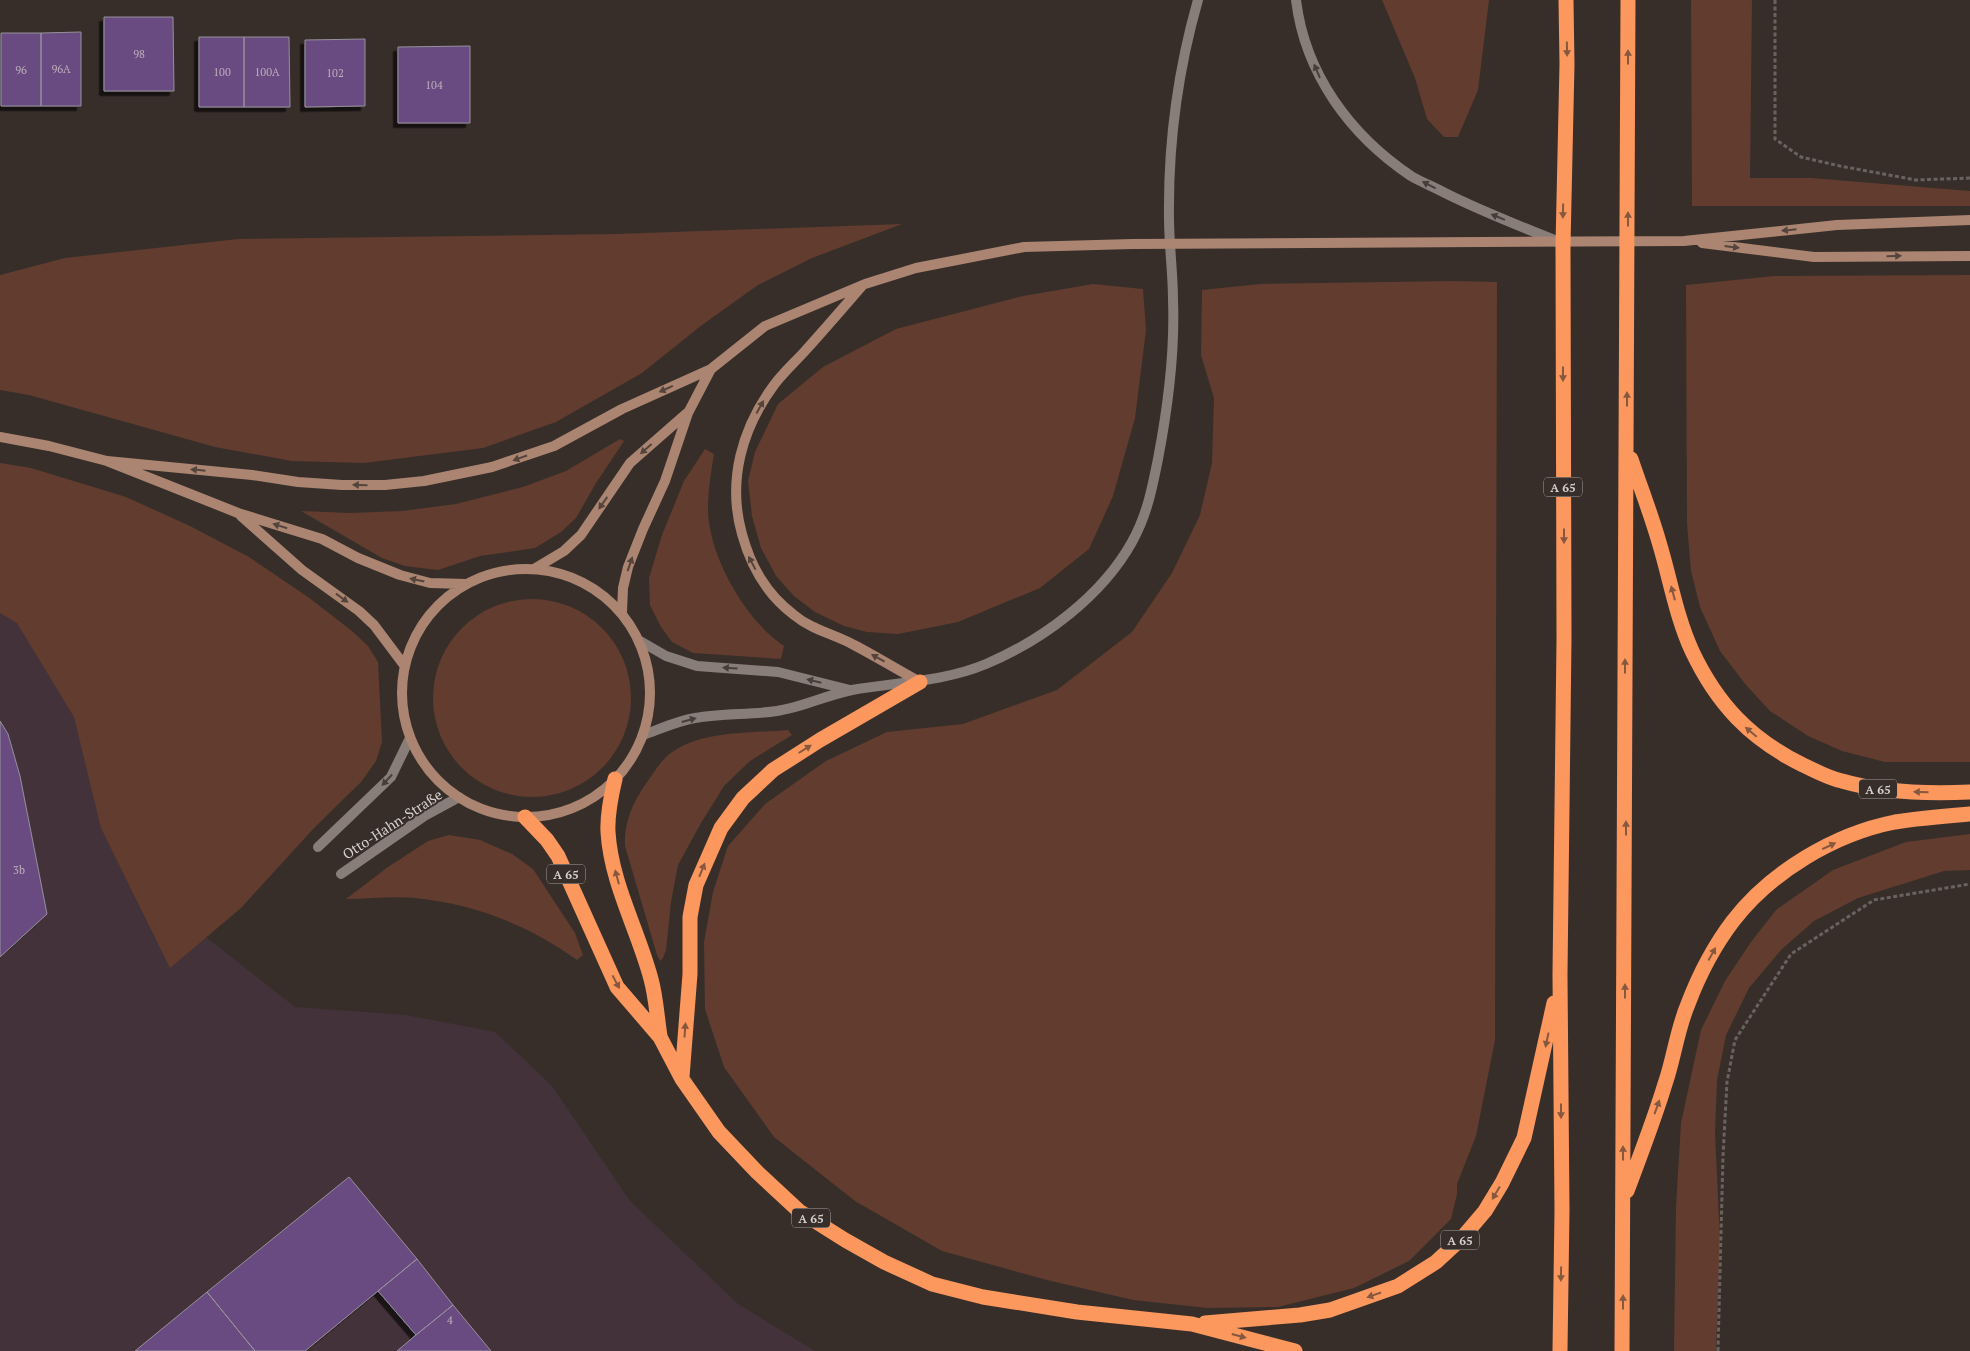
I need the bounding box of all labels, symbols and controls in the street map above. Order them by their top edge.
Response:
one-way arrow [1563,41,1571,57]
house number: 98 [133,47,145,61]
one-way arrow [1624,48,1632,64]
house number: 96A [51,62,71,76]
house number: 96 [15,63,27,77]
one-way arrow [1312,64,1320,78]
house number: 100 [213,65,231,79]
house number: 100A [254,65,280,79]
house number: 102 [326,66,344,80]
house number: 104 [425,78,443,92]
one-way arrow [1422,181,1436,189]
one-way arrow [1559,203,1567,219]
one-way arrow [1624,211,1632,227]
one-way arrow [1491,213,1505,221]
one-way arrow [1781,226,1797,234]
one-way arrow [1724,243,1740,251]
one-way arrow [1886,252,1902,260]
one-way arrow [1559,366,1567,382]
one-way arrow [659,386,673,394]
one-way arrow [1623,391,1631,407]
one-way arrow [755,401,764,414]
one-way arrow [639,444,652,455]
one-way arrow [512,455,527,463]
one-way arrow [190,466,206,474]
road number: A 65 [1544,478,1582,497]
one-way arrow [352,481,368,489]
one-way arrow [598,497,608,510]
one-way arrow [273,522,288,529]
one-way arrow [1560,528,1568,544]
one-way arrow [626,556,634,571]
one-way arrow [747,556,756,570]
one-way arrow [410,576,425,584]
one-way arrow [1669,585,1677,600]
one-way arrow [335,593,349,603]
one-way arrow [870,654,885,662]
one-way arrow [1622,658,1630,674]
one-way arrow [722,664,738,672]
one-way arrow [807,677,822,685]
one-way arrow [682,715,697,723]
one-way arrow [1745,727,1757,738]
one-way arrow [799,745,812,754]
one-way arrow [381,774,393,786]
road number: A 65 [1859,780,1897,799]
street label: Otto-Hahn-Straße [338,785,446,863]
one-way arrow [1913,788,1929,796]
one-way arrow [1622,820,1630,836]
one-way arrow [1822,842,1836,850]
house number: 3b [13,863,25,877]
one-way arrow [699,863,707,877]
road number: A 65 [547,864,585,884]
one-way arrow [613,869,621,884]
one-way arrow [1707,948,1716,961]
one-way arrow [612,975,620,990]
one-way arrow [1621,983,1629,999]
one-way arrow [682,1022,690,1038]
one-way arrow [1543,1032,1551,1047]
one-way arrow [1653,1099,1661,1114]
one-way arrow [1557,1103,1565,1119]
one-way arrow [1619,1145,1627,1161]
one-way arrow [1492,1186,1501,1199]
road number: A 65 [792,1208,830,1228]
road number: A 65 [1441,1230,1479,1250]
one-way arrow [1557,1266,1565,1282]
one-way arrow [1367,1291,1382,1299]
one-way arrow [1619,1294,1627,1310]
house number: 4 [447,1313,453,1327]
one-way arrow [1232,1333,1247,1341]

